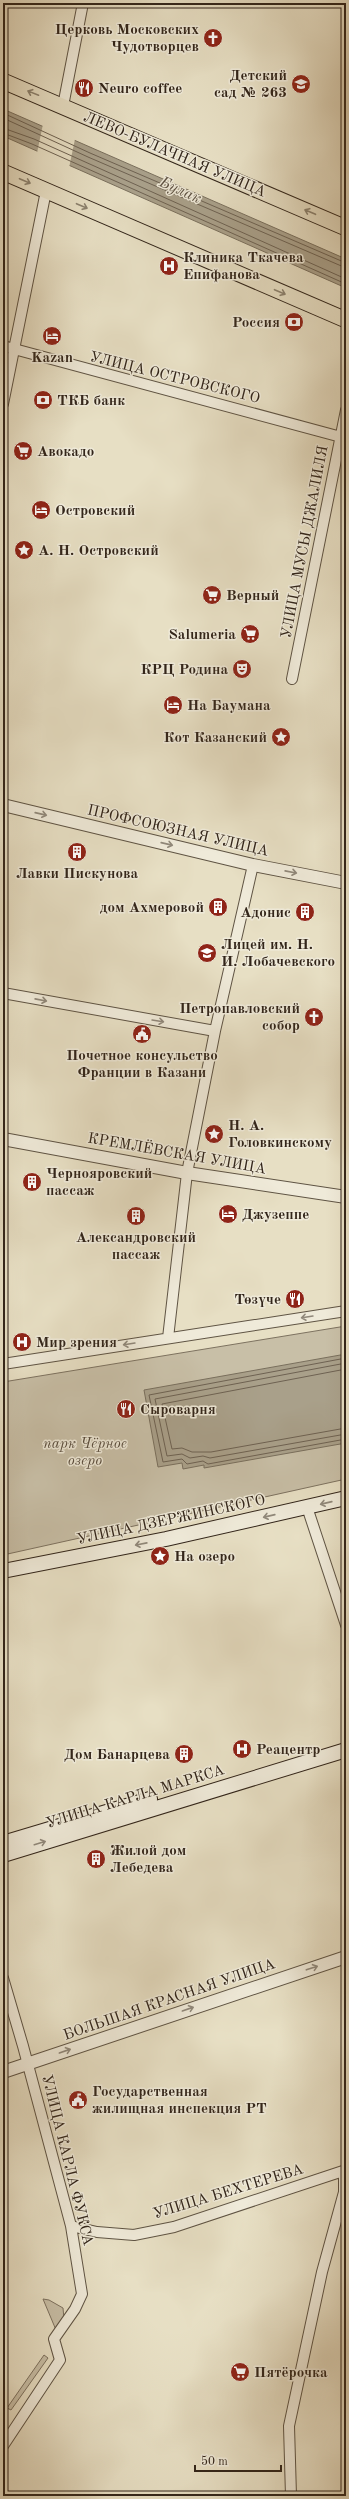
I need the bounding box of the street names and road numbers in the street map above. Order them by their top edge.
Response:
street label: ЛЕВО-БУЛАЧНАЯ УЛИЦА [81,110,268,201]
street label: УЛИЦА ОСТРОВСКОГО [88,350,261,407]
street label: УЛИЦА МУСЫ ДЖАЛИЛЯ [279,444,332,640]
street label: ПРОФСОЮЗНАЯ УЛИЦА [85,803,270,860]
street label: КРЕМЛЁВСКАЯ УЛИЦА [86,1128,268,1178]
street label: УЛИЦА ДЗЕРЖИНСКОГО [76,1493,267,1548]
street label: УЛИЦА КАРЛА МАРКСА [45,1763,227,1832]
street label: БОЛЬШАЯ КРАСНАЯ УЛИЦА [62,1957,278,2044]
street label: УЛИЦА КАРЛА ФУКСА [38,2073,95,2248]
street label: УЛИЦА БЕХТЕРЕВА [152,2162,306,2222]

